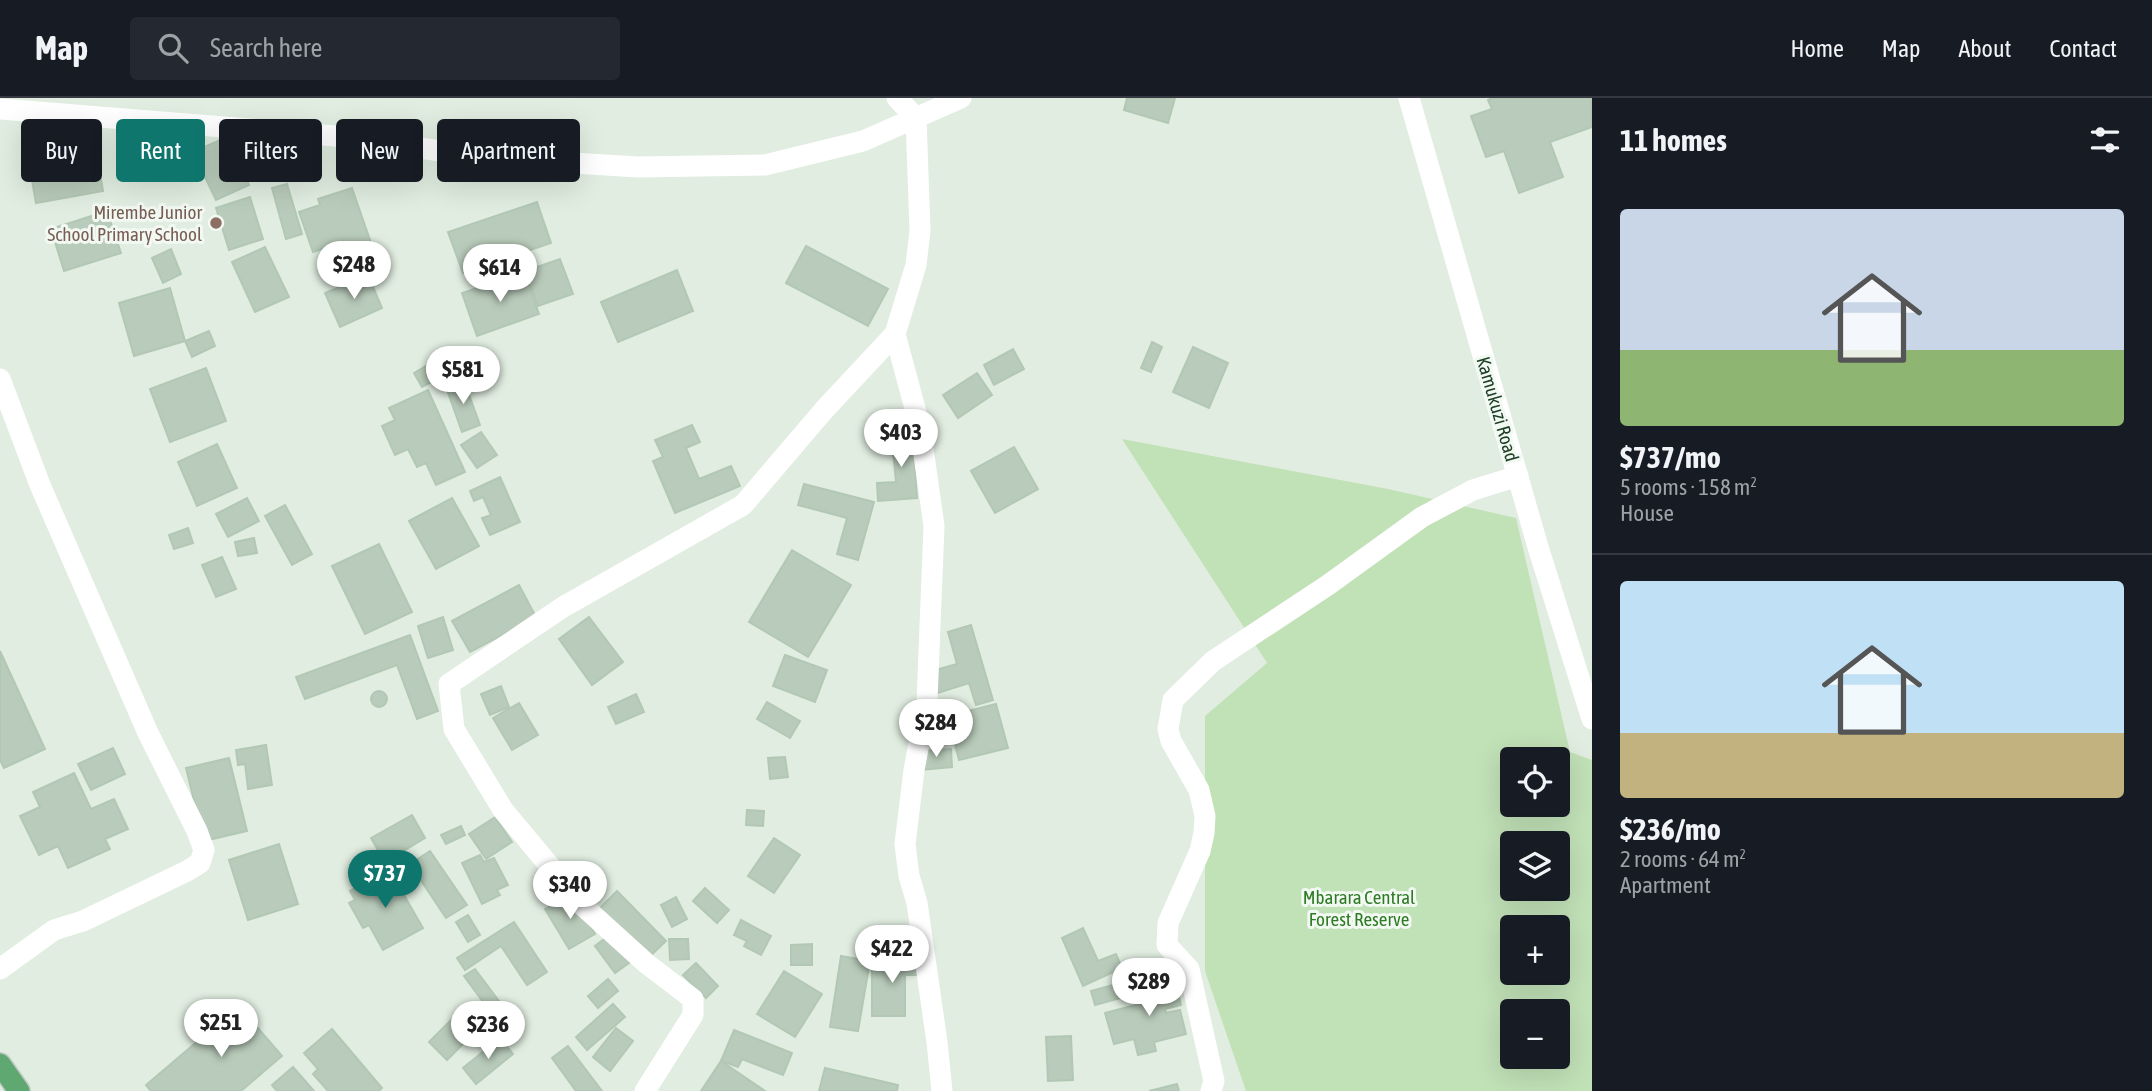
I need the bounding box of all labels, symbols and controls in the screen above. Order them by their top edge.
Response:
search box [130,17,620,80]
text: Map [35,29,88,67]
icon: search [154,29,192,67]
text: Search here [210,33,322,63]
text: Home [1790,35,1844,62]
text: Map [1882,35,1920,62]
text: About [1958,35,2011,62]
text: Contact [2049,35,2117,62]
chip: Buy [21,119,102,182]
chip: Rent [116,119,205,182]
chip: Filters [219,119,322,182]
chip: New [336,119,423,182]
chip: Apartment [437,119,580,182]
icon: filters [2086,121,2124,159]
text: 11 homes [1620,123,1727,157]
place label: Mirembe Junior School Primary School [47,201,202,245]
marker: Mirembe Junior School Primary School [208,215,224,231]
pin: $248 [313,242,395,301]
pin: $614 [459,244,541,304]
text: $248 [333,251,375,277]
text: $614 [479,254,521,280]
icon: home [1809,255,1935,381]
pin: $581 [422,346,504,406]
street label: Kamukuzi Road [1473,354,1523,464]
text: $581 [442,356,484,382]
pin: $403 [860,410,942,469]
text: $403 [880,419,922,445]
text: $737/mo [1620,440,1721,474]
text: 5 rooms · 158 m² [1620,474,1757,500]
text: House [1620,500,1674,526]
icon: home [1809,627,1935,753]
pin: $284 [895,700,977,759]
text: $284 [915,709,957,735]
map controls [1500,747,1570,1069]
button: locate [1500,747,1570,817]
text: $236/mo [1620,812,1721,846]
button: layers [1500,831,1570,901]
text: 2 rooms · 64 m² [1620,846,1746,872]
pin: $737 [344,850,426,910]
text: $737 [364,860,406,886]
pin: $340 [529,862,611,921]
text: $340 [549,871,591,897]
text: Apartment [1620,872,1711,898]
park label: Mbarara Central Forest Reserve [1303,886,1415,930]
button: + [1500,915,1570,985]
pin: $422 [851,926,933,985]
text: $422 [871,935,913,961]
pin: $289 [1108,958,1190,1018]
text: $289 [1128,968,1170,994]
button: − [1500,999,1570,1069]
pin: $251 [180,1000,262,1059]
pin: $236 [447,1002,529,1061]
text: $251 [200,1009,242,1035]
text: $236 [467,1011,509,1037]

